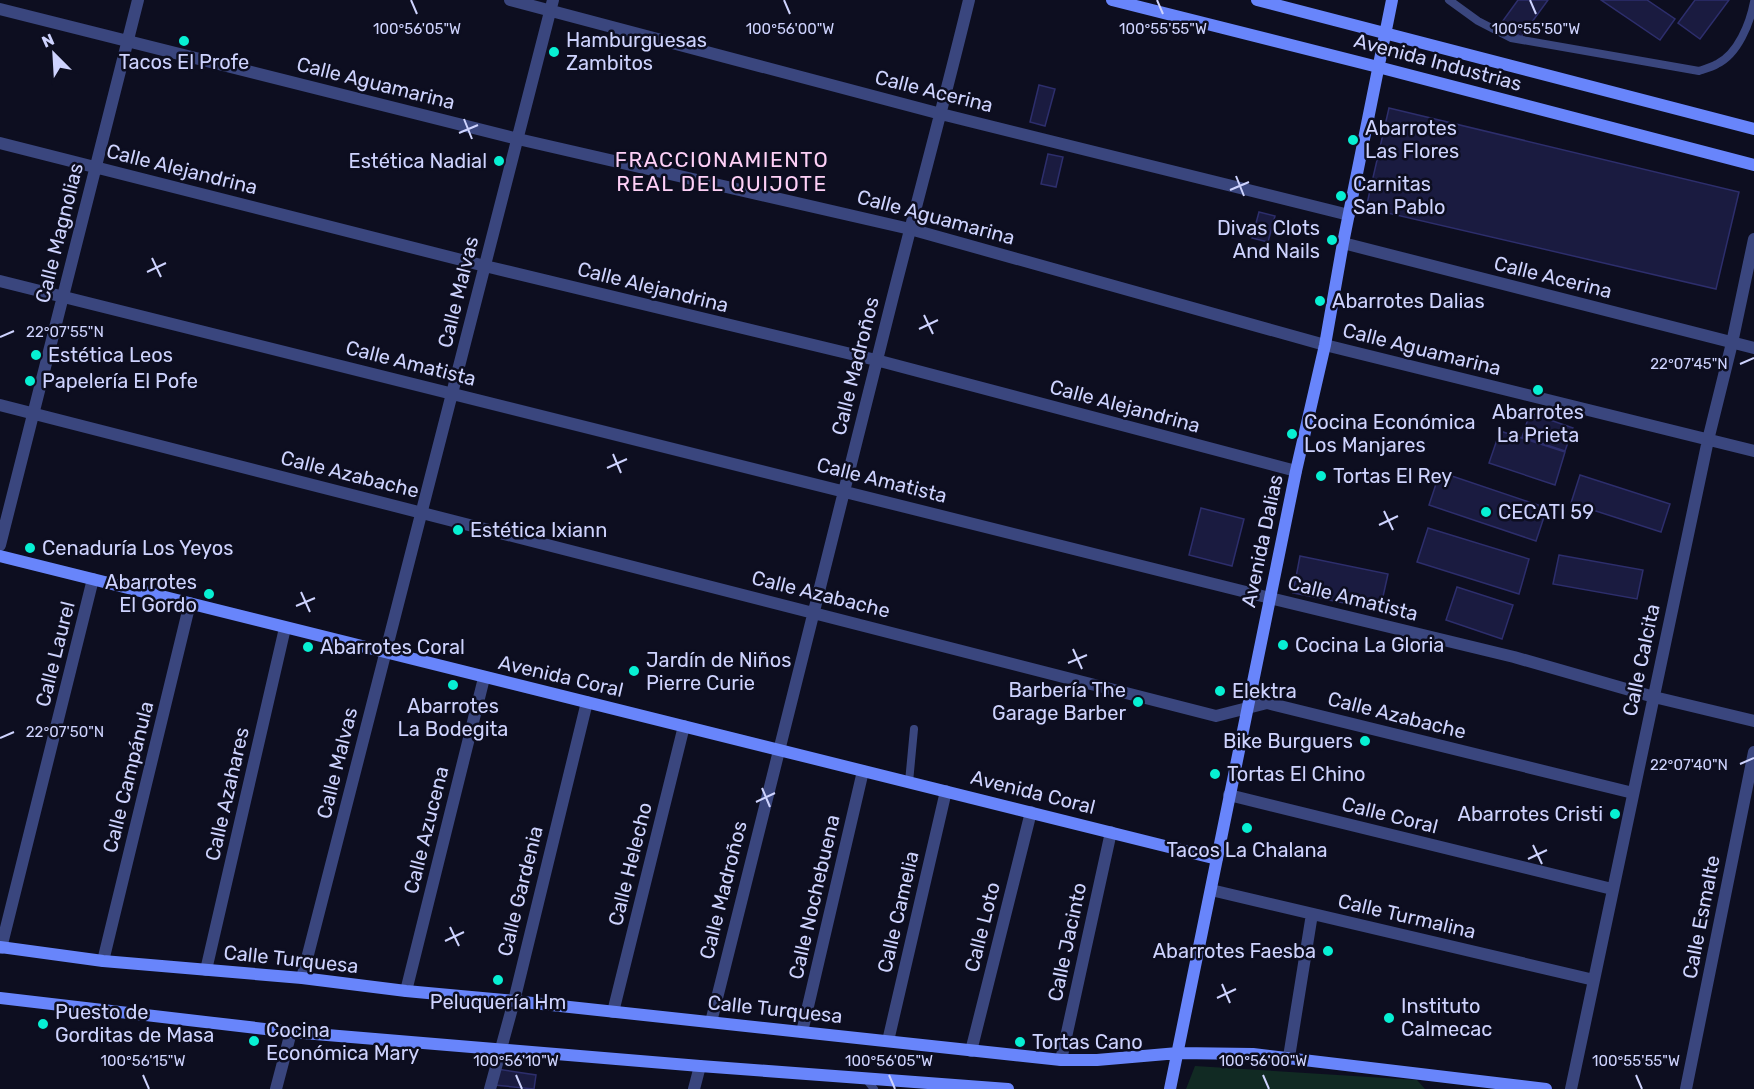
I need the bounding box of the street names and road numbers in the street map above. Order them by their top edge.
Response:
street label: Avenida Industrias [1351,28,1525,96]
street label: Calle Aguamarina [294,52,458,114]
street label: Calle Acerina [873,65,995,117]
street label: Calle Alejandrina [104,139,260,199]
street label: Calle Magnolias [30,160,88,306]
street label: Calle Aguamarina [854,184,1018,250]
street label: Calle Malvas [433,234,483,350]
street label: Calle Acerina [1492,251,1614,303]
street label: Calle Alejandrina [575,257,731,317]
street label: Calle Madroños [826,294,884,438]
street label: Calle Aguamarina [1340,318,1504,380]
street label: Calle Amatista [343,335,479,391]
street label: Calle Alejandrina [1047,374,1203,438]
street label: Calle Azabache [278,445,422,503]
street label: Calle Amatista [814,452,950,508]
street label: Avenida Dalias [1236,472,1288,610]
street label: Calle Azabache [749,565,893,623]
street label: Calle Amatista [1285,570,1421,626]
street label: Calle Laurel [30,599,80,709]
street label: Calle Calcita [1617,602,1665,718]
street label: Avenida Coral [496,650,626,702]
street label: Calle Azabache [1325,686,1469,744]
street label: Calle Campánula [98,699,158,855]
street label: Calle Malvas [312,705,362,821]
street label: Calle Azahares [200,725,254,863]
street label: Calle Azucena [399,764,453,896]
street label: Avenida Coral [968,765,1098,819]
street label: Calle Coral [1339,791,1441,839]
street label: Calle Helecho [603,800,657,928]
street label: Calle Nochebuena [783,812,845,982]
street label: Calle Madroños [694,818,752,962]
street label: Calle Gardenia [492,823,548,959]
street label: Calle Camelia [872,849,924,975]
street label: Calle Esmalte [1677,853,1725,981]
street label: Calle Loto [959,880,1005,974]
street label: Calle Jacinto [1043,880,1091,1004]
street label: Calle Turmalina [1336,888,1478,944]
street label: Calle Turquesa [222,940,360,978]
street label: Calle Turquesa [706,990,844,1028]

